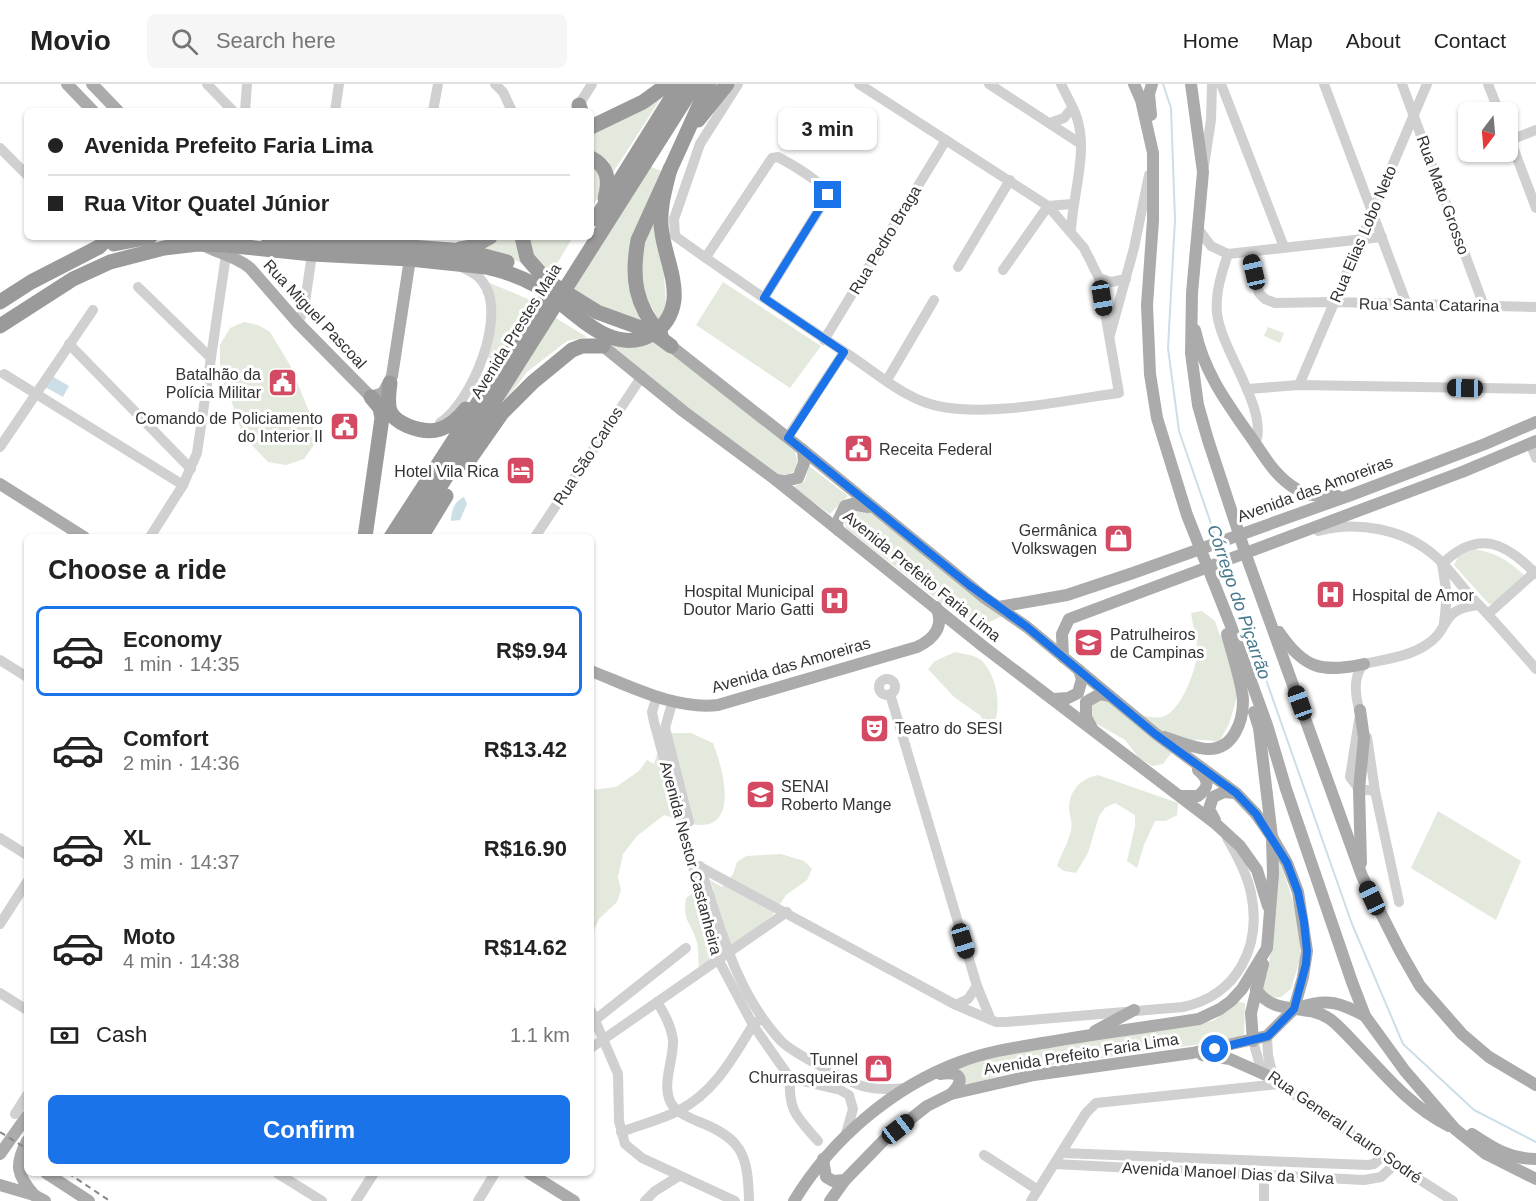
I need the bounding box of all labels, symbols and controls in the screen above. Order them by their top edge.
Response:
search box [147,14,567,68]
text: Movio [30,25,111,56]
icon: search [168,25,201,58]
text: Search here [216,28,336,53]
text: Home [1183,29,1239,52]
text: Map [1272,29,1313,52]
text: About [1346,29,1401,52]
text: Contact [1434,29,1506,52]
north arrow [1458,102,1518,162]
map controls [1458,102,1518,162]
callout: 3 min [778,108,878,150]
text: 3 min [801,118,854,140]
text: Avenida Prefeito Faria Lima [84,133,373,158]
street label: Rua Mato Grosso [1414,133,1472,257]
street label: Rua Elias Lobo Neto [1327,163,1400,305]
route end [814,181,841,208]
street label: Rua Pedro Braga [846,183,924,297]
text: Rua Vitor Quatel Júnior [84,191,329,216]
car [1241,252,1267,292]
street label: Rua Miguel Pascoal [260,256,370,372]
street label: Avenida Prestes Maia [468,261,564,401]
car [1090,279,1114,317]
street label: Rua Santa Catarina [1359,295,1500,315]
place label: Batalhão da Polícia Militar [166,366,262,401]
public building icon: Batalhão da Polícia Militar [266,367,298,399]
car [1447,379,1483,397]
street label: Rua São Carlos [550,404,626,508]
place label: Comando de Policiamento do Interior II [135,410,323,445]
public building icon: Comando de Policiamento do Interior II [328,411,360,443]
public building icon: Receita Federal [842,433,874,465]
place label: Receita Federal [879,441,992,458]
street label: Avenida das Amoreiras [1235,453,1395,525]
hotel icon: Hotel Vila Rica [504,455,536,487]
place label: Hotel Vila Rica [394,463,499,480]
street label: Avenida Prefeito Faria Lima [840,507,1004,645]
place label: Germânica Volkswagen [1012,522,1097,557]
water label: Córrego do Piçarrão [1203,522,1275,682]
shop icon: Germânica Volkswagen [1102,523,1134,555]
text: Choose a ride [48,555,227,585]
hospital icon: Hospital de Amor [1315,579,1347,611]
place label: Hospital Municipal Doutor Mario Gatti [683,583,814,618]
hospital icon: Hospital Municipal Doutor Mario Gatti [819,584,851,616]
place label: Hospital de Amor [1352,587,1475,604]
icon: car [51,624,105,678]
place label: Patrulheiros de Campinas [1110,626,1204,661]
text: Economy [123,627,222,652]
school or university icon: Patrulheiros de Campinas [1073,627,1105,659]
street label: Avenida das Amoreiras [710,634,872,696]
text: R$9.94 [496,638,567,663]
text: 1 min · 14:35 [123,653,240,675]
car [1285,683,1315,723]
theatre icon: Teatro do SESI [858,712,890,744]
place label: Teatro do SESI [895,720,1003,737]
icon: car [51,723,105,777]
text: Comfort [123,726,209,751]
text: R$13.42 [484,737,567,762]
text: 2 min · 14:36 [123,752,240,774]
street label: Avenida Nestor Castanheira [657,759,725,957]
place label: SENAI Roberto Mange [781,778,891,813]
school or university icon: SENAI Roberto Mange [744,779,776,811]
icon: car [51,822,105,876]
text: XL [123,825,151,850]
text: R$16.90 [484,836,567,861]
text: 3 min · 14:37 [123,851,240,873]
car [1356,878,1388,918]
icon: car [51,921,105,975]
car [949,921,977,961]
text: Moto [123,924,176,949]
text: R$14.62 [484,935,567,960]
text: 4 min · 14:38 [123,950,240,972]
icon: cash [48,1019,81,1052]
text: Cash [96,1022,147,1047]
text: 1.1 km [510,1024,570,1046]
street label: Avenida Prefeito Faria Lima [982,1030,1180,1078]
route start [1201,1035,1228,1062]
place label: Tunnel Churrasqueiras [749,1051,858,1086]
shop icon: Tunnel Churrasqueiras [863,1052,895,1084]
street label: Rua General Lauro Sodré [1265,1067,1425,1187]
button: Confirm [48,1095,570,1164]
car [878,1111,918,1147]
street label: Avenida Manoel Dias da Silva [1122,1159,1335,1187]

